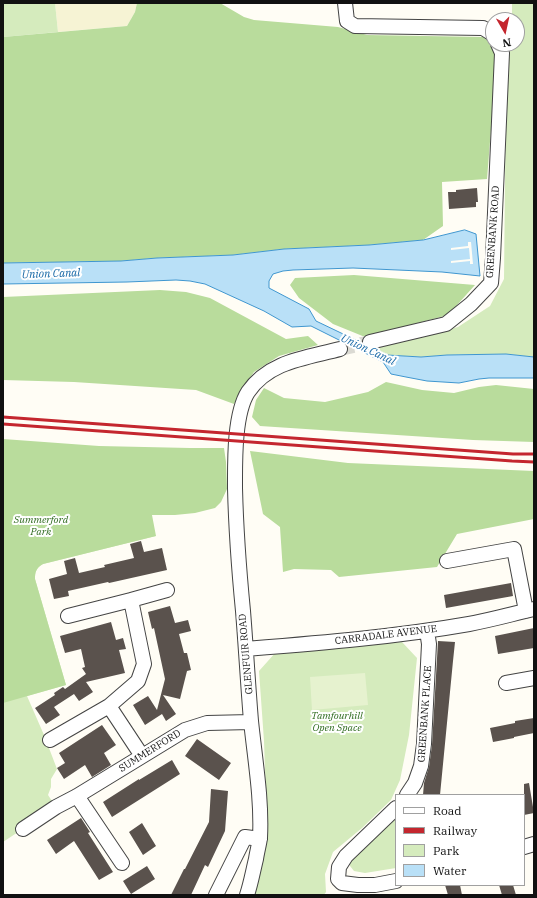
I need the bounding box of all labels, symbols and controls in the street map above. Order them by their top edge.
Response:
north arrow [485,12,525,52]
text: N [501,35,512,50]
street label: GREENBANK ROAD [484,185,502,279]
water label: Union Canal [21,266,81,282]
water label: Union Canal [339,332,397,368]
park label: Summerford Park [14,514,68,538]
street label: GLENFUIR ROAD [236,613,256,695]
street label: CARRADALE AVENUE [334,623,438,647]
street label: GREENBANK PLACE [416,665,434,763]
park label: Tamfourhill Open Space [311,710,363,734]
street label: SUMMERFORD [117,727,183,775]
legend [395,794,525,886]
text: Road [433,803,462,818]
text: Railway [433,823,477,838]
text: Park [433,843,459,858]
text: Water [433,863,466,878]

